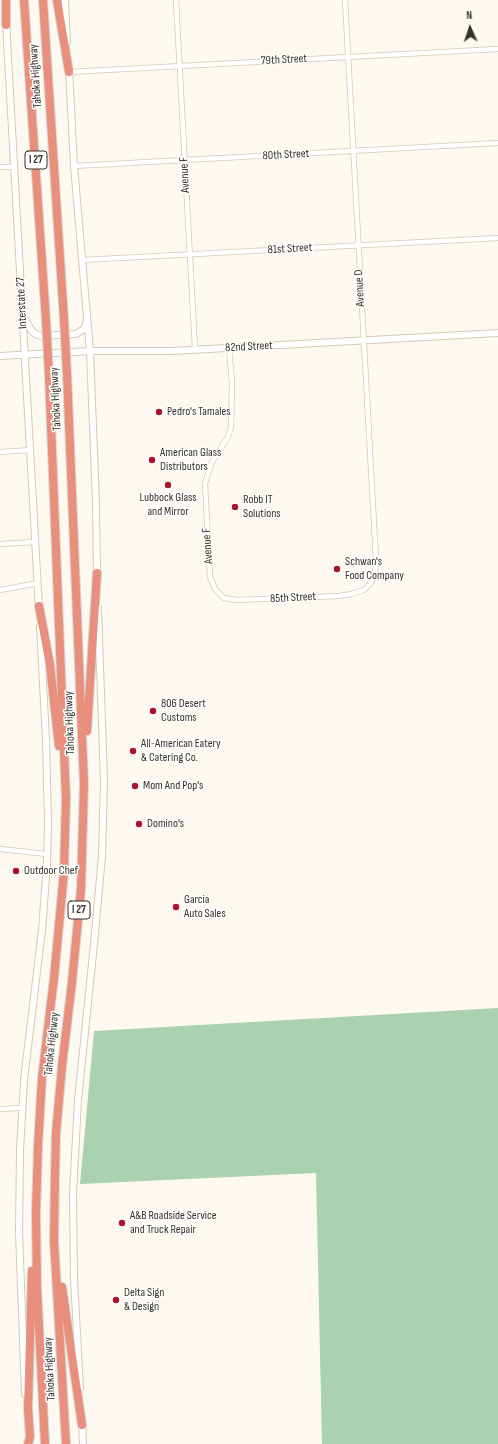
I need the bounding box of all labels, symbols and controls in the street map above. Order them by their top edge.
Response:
north arrow [450,8,490,48]
text: N [466,9,473,22]
street label: Tahoka Highway [27,44,45,108]
street label: 79th Street [261,52,307,68]
street label: 80th Street [262,147,310,163]
road number: I 27 [25,151,47,169]
street label: Avenue F [177,157,193,193]
street label: 81st Street [267,241,313,257]
street label: Avenue D [352,269,368,307]
street label: Interstate 27 [13,277,31,329]
street label: 82nd Street [225,339,273,355]
street label: Tahoka Highway [47,367,65,431]
place label: Pedro's Tamales [167,405,231,419]
marker: Pedro's Tamales [154,407,164,417]
place label: American Glass Distributors [160,446,221,474]
marker: American Glass Distributors [147,455,157,465]
marker: Lubbock Glass and Mirror [163,480,173,490]
place label: Lubbock Glass and Mirror [139,491,197,519]
place label: Robb IT Solutions [243,493,281,521]
marker: Robb IT Solutions [230,502,240,512]
street label: Avenue F [200,528,216,564]
place label: Schwan's Food Company [345,555,404,583]
marker: Schwan's Food Company [332,564,342,574]
street label: 85th Street [270,590,316,606]
street label: Tahoka Highway [62,691,78,755]
place label: 806 Desert Customs [161,697,206,725]
marker: 806 Desert Customs [148,706,158,716]
place label: All-American Eatery & Catering Co. [141,737,221,765]
marker: All-American Eatery & Catering Co. [128,746,138,756]
place label: Mom And Pop's [143,779,203,793]
marker: Mom And Pop's [130,781,140,791]
place label: Domino's [147,817,184,831]
marker: Domino's [134,819,144,829]
place label: Outdoor Chef [24,864,78,878]
marker: Outdoor Chef [11,866,21,876]
place label: Garcia Auto Sales [184,893,226,921]
road number: I 27 [68,901,90,919]
marker: Garcia Auto Sales [171,902,181,912]
street label: Tahoka Highway [41,1011,63,1077]
place label: A&B Roadside Service and Truck Repair [130,1209,217,1237]
marker: A&B Roadside Service and Truck Repair [117,1218,127,1228]
place label: Delta Sign & Design [124,1286,164,1314]
marker: Delta Sign & Design [111,1295,121,1305]
street label: Tahoka Highway [41,1337,59,1401]

